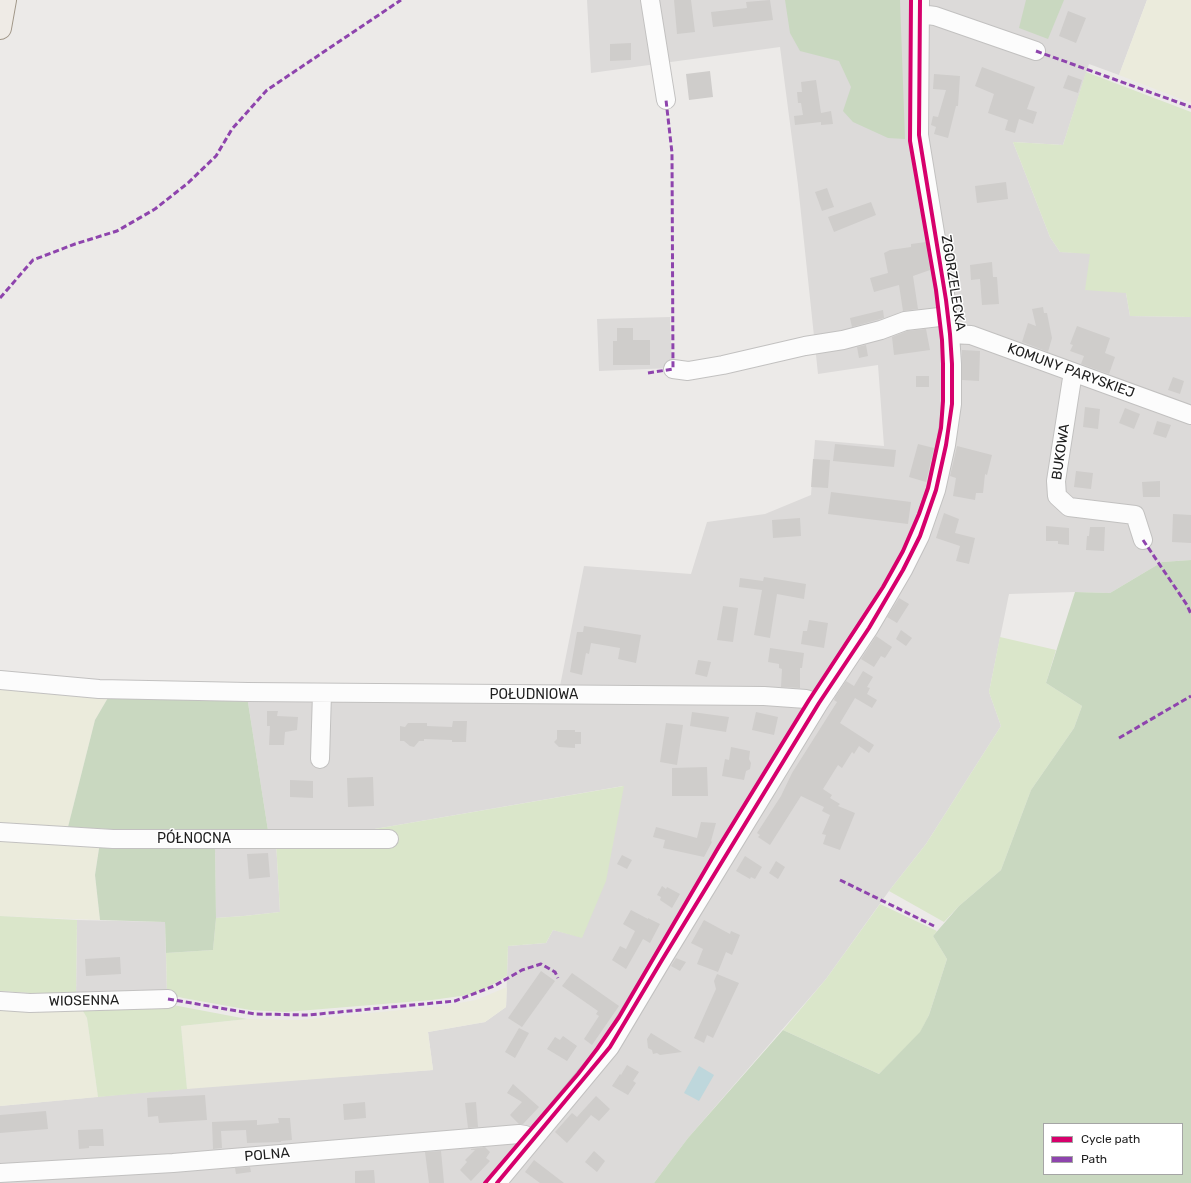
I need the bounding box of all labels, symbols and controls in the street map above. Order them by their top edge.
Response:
street label: ZGORZELECKA [937,234,969,332]
street label: KOMUNY PARYSKIEJ [1005,340,1137,402]
street label: BUKOWA [1049,423,1073,481]
street label: POŁUDNIOWA [490,687,578,703]
street label: PÓŁNOCNA [157,831,231,847]
street label: WIOSENNA [49,992,119,1010]
legend [1043,1123,1183,1175]
text: Cycle path [1081,1132,1140,1146]
street label: POLNA [244,1145,290,1165]
text: Path [1081,1152,1107,1166]

